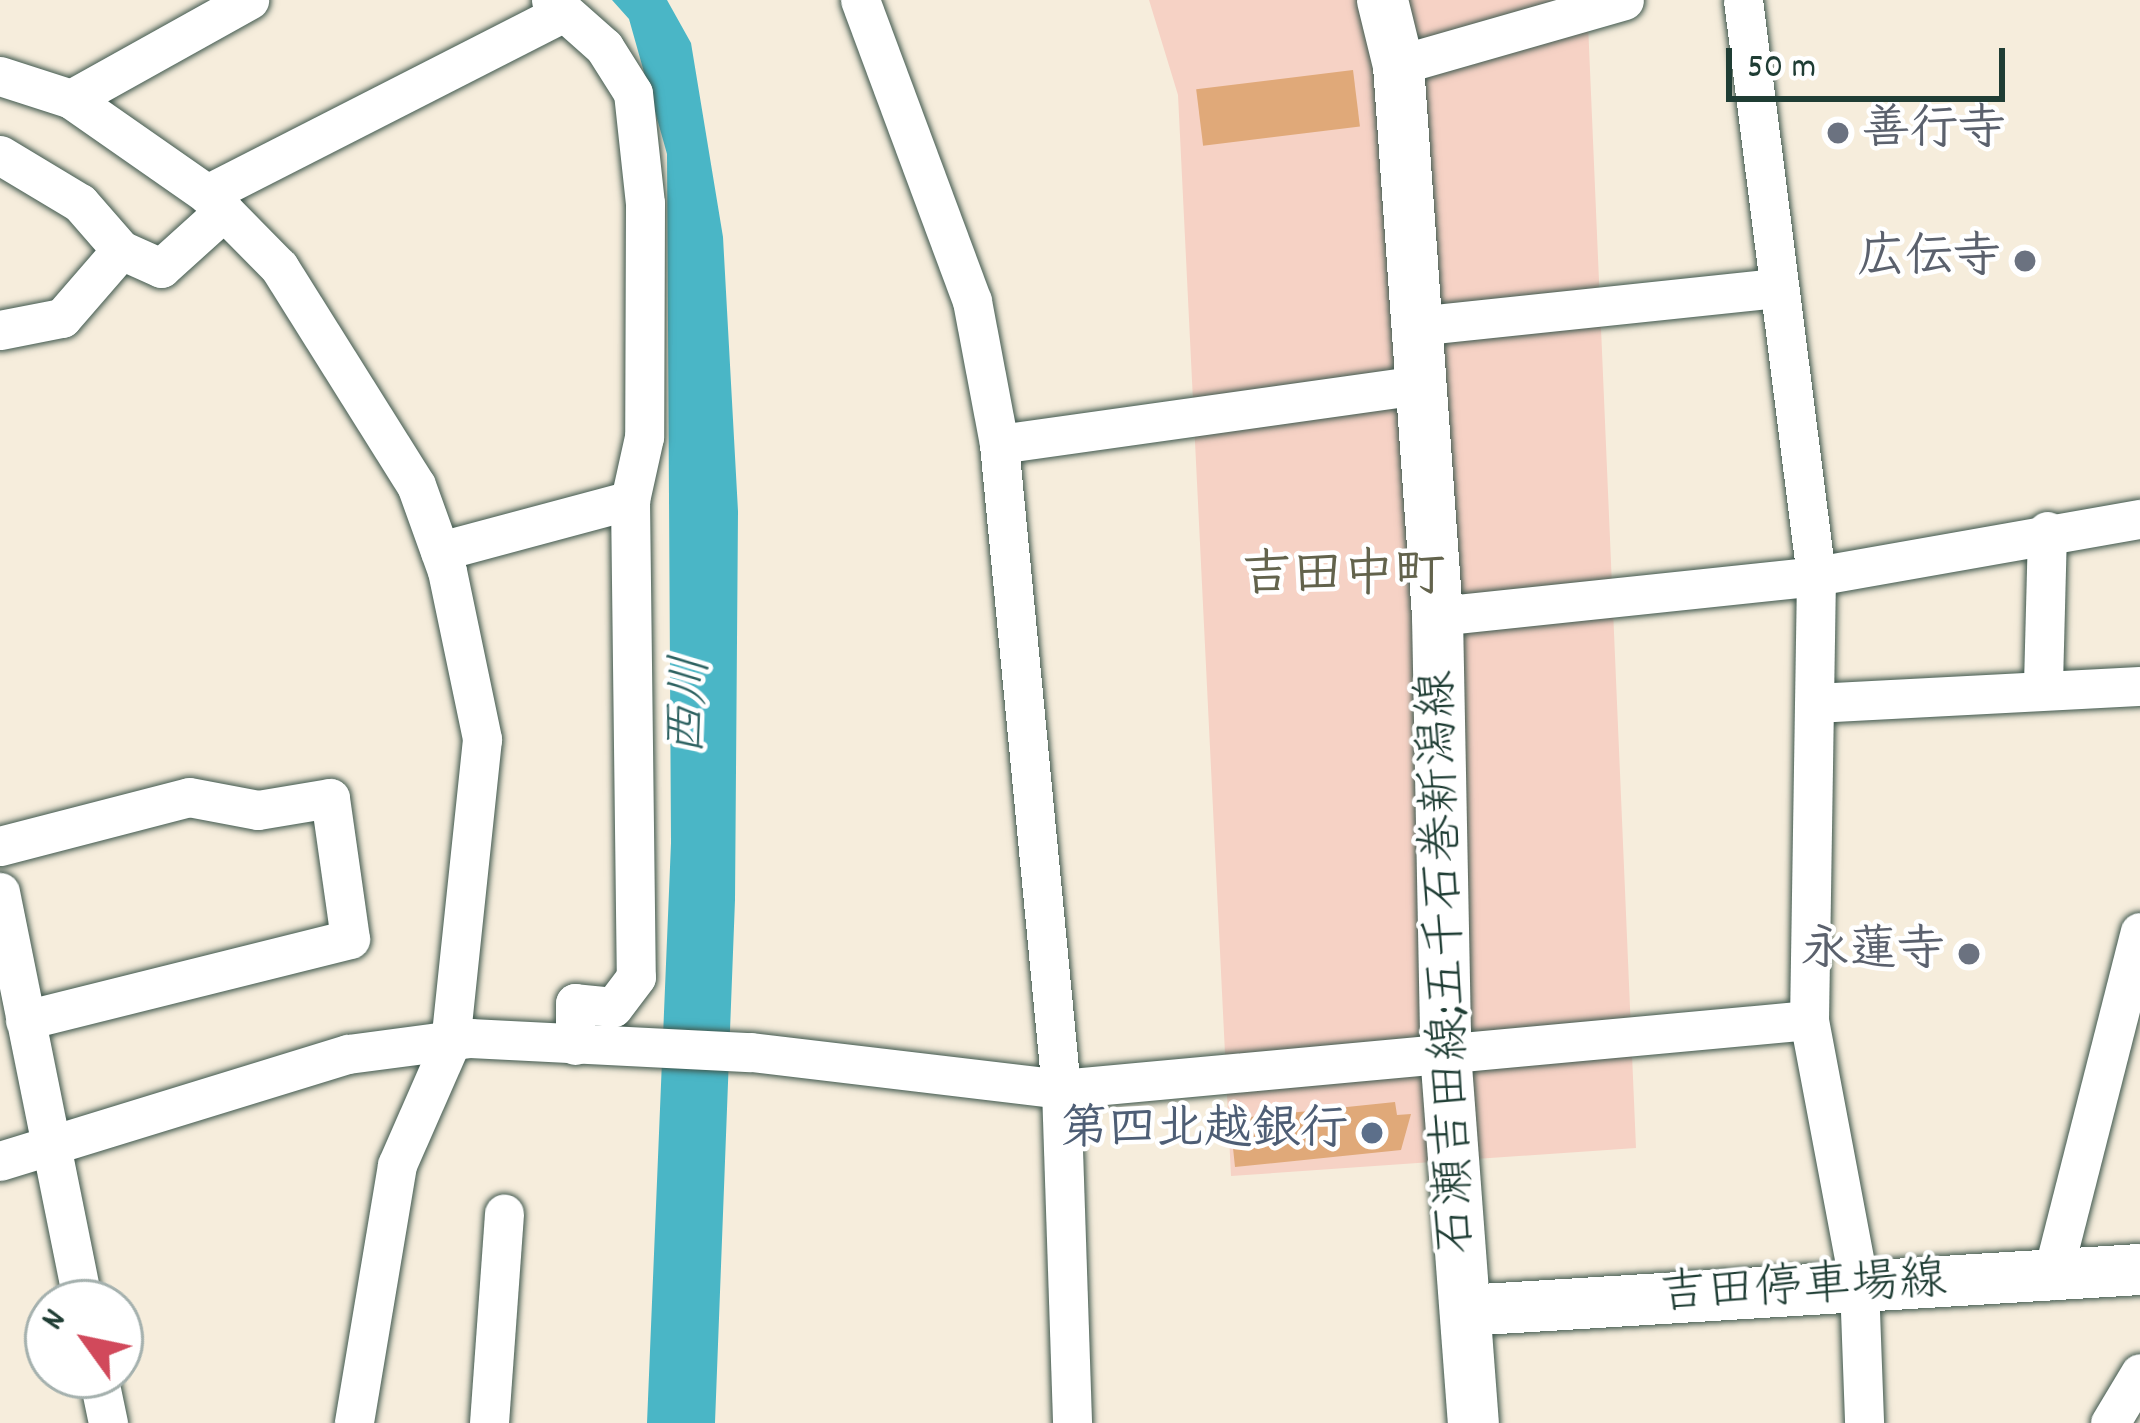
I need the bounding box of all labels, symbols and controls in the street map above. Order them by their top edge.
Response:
scale bar [1732,24,2011,98]
text: 50 m [1747,43,1816,95]
place label: 善行寺 [1862,104,2006,162]
marker: 善行寺 [1825,120,1851,146]
place label: 広伝寺 [1857,232,2001,290]
marker: 広伝寺 [2012,248,2038,274]
district label: 吉田中町 [1241,548,1445,610]
water label: 西川 [660,653,726,759]
street label: 石瀬吉田線;五千石巻新潟線 [1411,669,1489,1255]
place label: 永蓮寺 [1801,925,1945,983]
marker: 永蓮寺 [1956,941,1982,967]
place label: 第四北越銀行 [1060,1104,1348,1162]
marker: 第四北越銀行 [1359,1120,1385,1146]
street label: 吉田停車場線 [1658,1254,1948,1326]
north arrow [24,1279,144,1399]
text: N [32,1301,80,1340]

